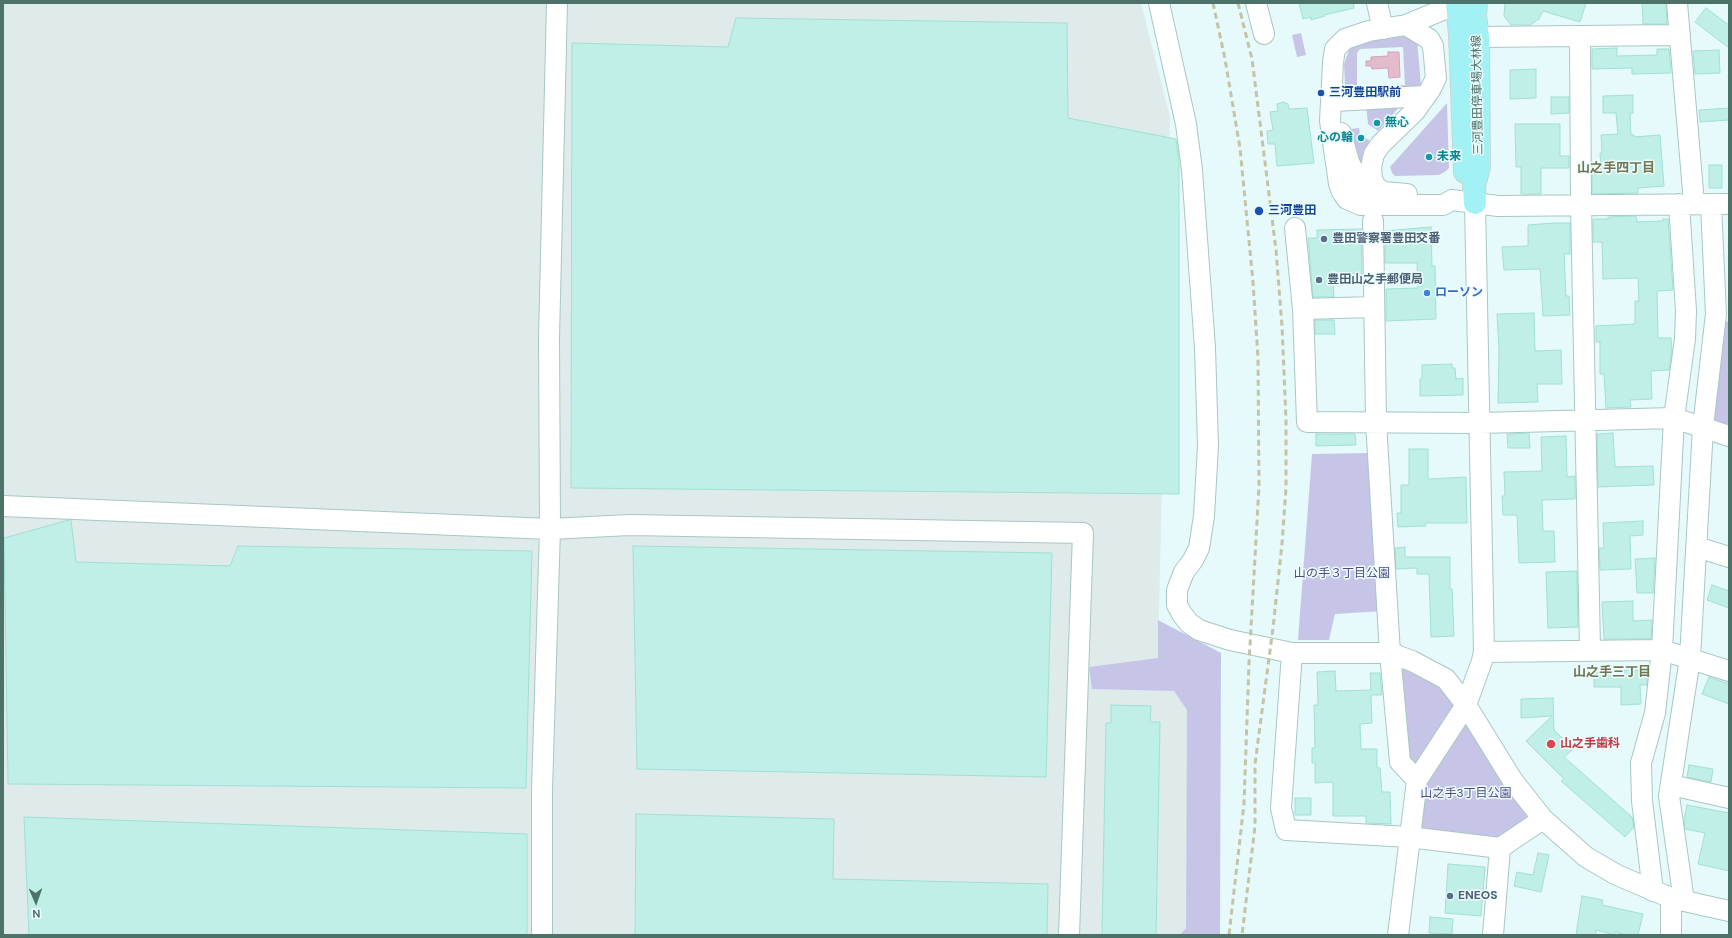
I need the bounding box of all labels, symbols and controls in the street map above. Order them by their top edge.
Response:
street label: 三河豊田停車場大林線 [1470,35,1486,155]
place label: 三河豊田駅前 [1329,86,1401,100]
marker: 三河豊田駅前 [1316,88,1326,98]
place label: 無心 [1385,116,1409,130]
marker: 無心 [1372,118,1382,128]
place label: 心の輪 [1317,131,1353,145]
marker: 心の輪 [1356,133,1366,143]
place label: 未来 [1437,150,1461,164]
marker: 未来 [1424,152,1434,162]
district label: 山之手四丁目 [1577,161,1655,177]
place label: 三河豊田 [1268,204,1316,218]
marker: 三河豊田 [1253,205,1265,217]
place label: 豊田警察署豊田交番 [1332,232,1440,246]
marker: 豊田警察署豊田交番 [1319,234,1329,244]
place label: 豊田山之手郵便局 [1327,273,1423,287]
marker: 豊田山之手郵便局 [1314,275,1324,285]
place label: ローソン [1435,286,1483,300]
marker: ローソン [1422,288,1432,298]
park label: 山の手３丁目公園 [1294,567,1390,581]
district label: 山之手三丁目 [1573,665,1651,681]
place label: 山之手歯科 [1560,737,1620,751]
marker: 山之手歯科 [1545,738,1557,750]
park label: 山之手3丁目公園 [1420,787,1512,801]
north arrow [16,882,56,922]
place label: ENEOS [1458,889,1497,903]
marker: ENEOS [1445,891,1455,901]
text: N [32,907,41,921]

